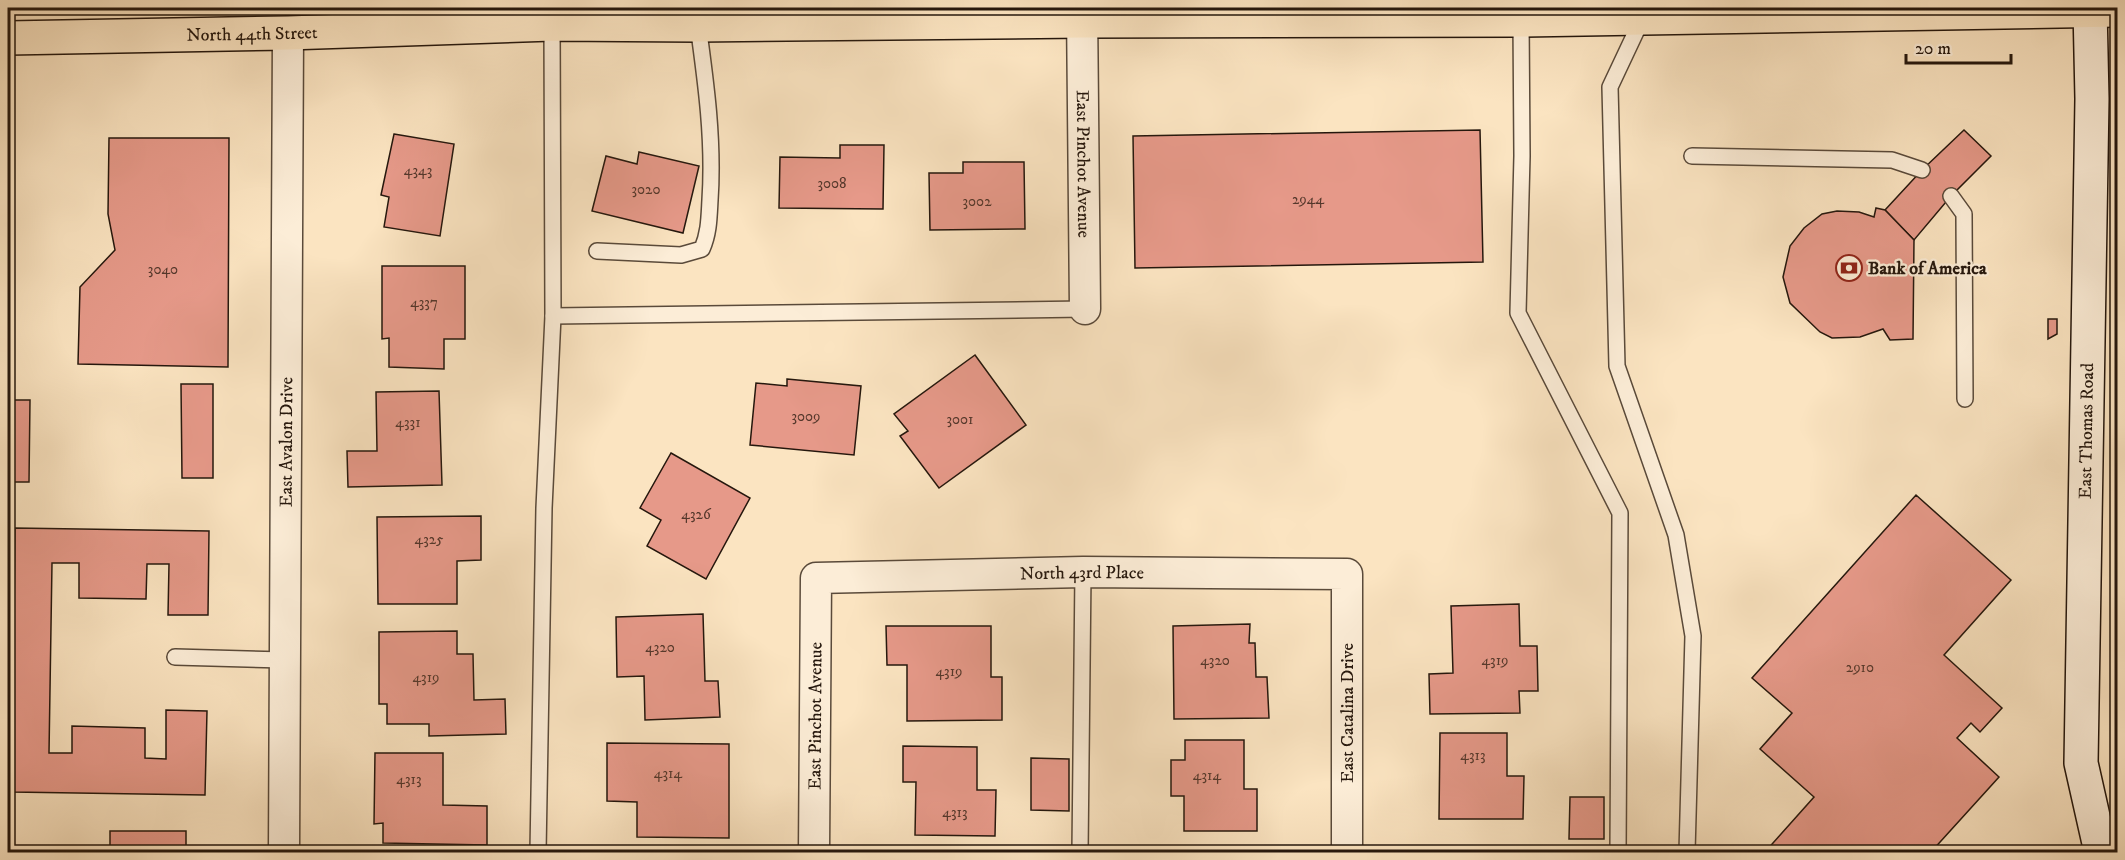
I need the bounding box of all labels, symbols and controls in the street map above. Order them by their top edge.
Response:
street label: North 44th Street [186,22,318,47]
scale bar [1906,27,2011,65]
text: 20 m [1915,38,1951,60]
street label: East Pinchot Avenue [1071,90,1094,238]
house number: 4343 [404,161,432,180]
house number: 3008 [817,174,847,193]
house number: 3020 [631,180,661,199]
house number: 2944 [1292,190,1324,209]
house number: 3002 [962,192,992,211]
bank icon: Bank of America [1834,253,1864,283]
place label: Bank of America [1868,258,1987,280]
house number: 3040 [148,260,178,279]
house number: 4337 [410,293,438,312]
street label: East Thomas Road [2075,363,2099,499]
street label: East Avalon Drive [276,377,298,507]
house number: 3009 [791,407,821,426]
house number: 3001 [946,410,974,429]
house number: 4331 [395,413,421,432]
house number: 4326 [681,505,712,524]
house number: 4325 [415,530,444,549]
street label: North 43rd Place [1020,562,1144,585]
house number: 4320 [645,638,675,657]
street label: East Pinchot Avenue [804,642,828,790]
street label: East Catalina Drive [1337,643,1359,783]
house number: 4320 [1200,651,1230,670]
house number: 4319 [1481,651,1509,670]
house number: 2910 [1846,658,1874,677]
house number: 4319 [935,662,963,681]
house number: 4319 [412,668,440,687]
house number: 4313 [1460,746,1486,765]
house number: 4314 [654,764,683,783]
house number: 4314 [1193,766,1222,785]
house number: 4313 [396,770,422,789]
house number: 4313 [942,803,968,822]

